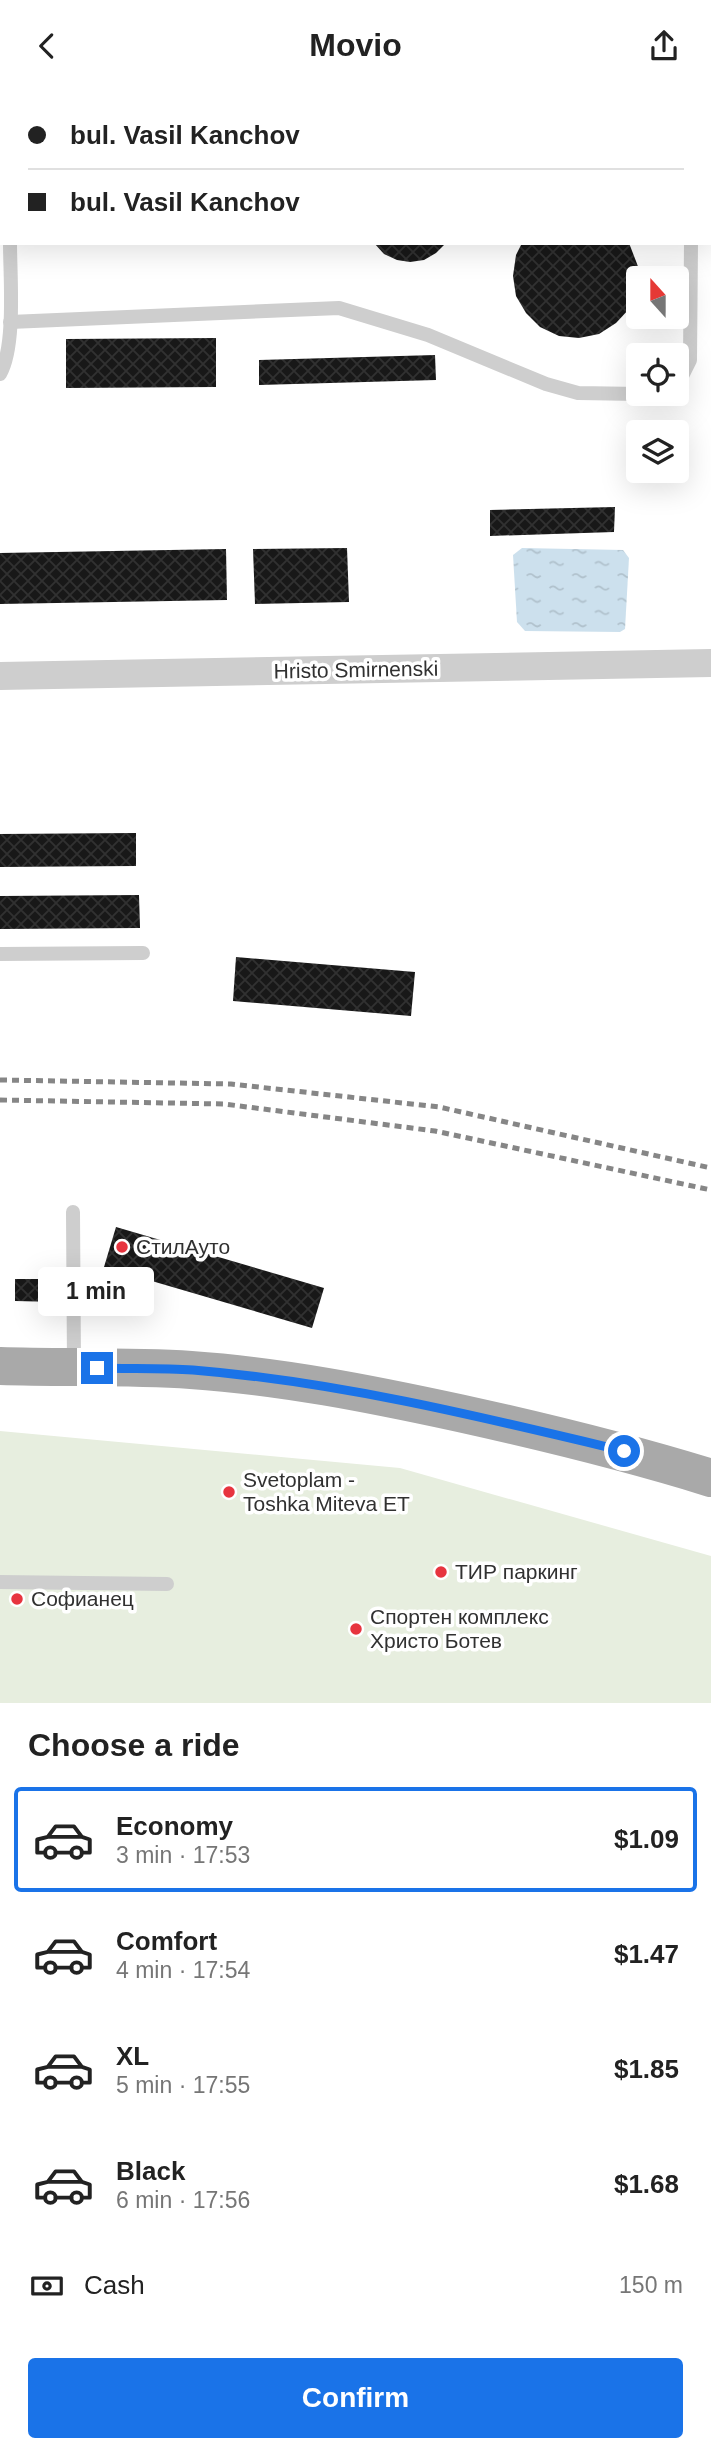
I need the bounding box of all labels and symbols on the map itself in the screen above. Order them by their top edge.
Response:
north arrow [626,266,690,329]
street label: Hristo Smirnenski [274,657,438,682]
place label: СтилАуто [136,1235,230,1258]
marker: СтилАуто [114,1239,130,1255]
callout: 1 min [39,1267,155,1315]
route end [81,1352,113,1384]
route start [608,1435,640,1467]
place label: Svetoplam - Toshka Miteva ET [243,1468,410,1515]
marker: Svetoplam - Toshka Miteva ET [221,1484,237,1500]
place label: ТИР паркинг [455,1560,578,1583]
marker: ТИР паркинг [433,1564,449,1580]
place label: Софианец [31,1587,134,1610]
marker: Софианец [9,1591,25,1607]
place label: Спортен комплекс Христо Ботев [370,1605,549,1652]
marker: Спортен комплекс Христо Ботев [348,1621,364,1637]

